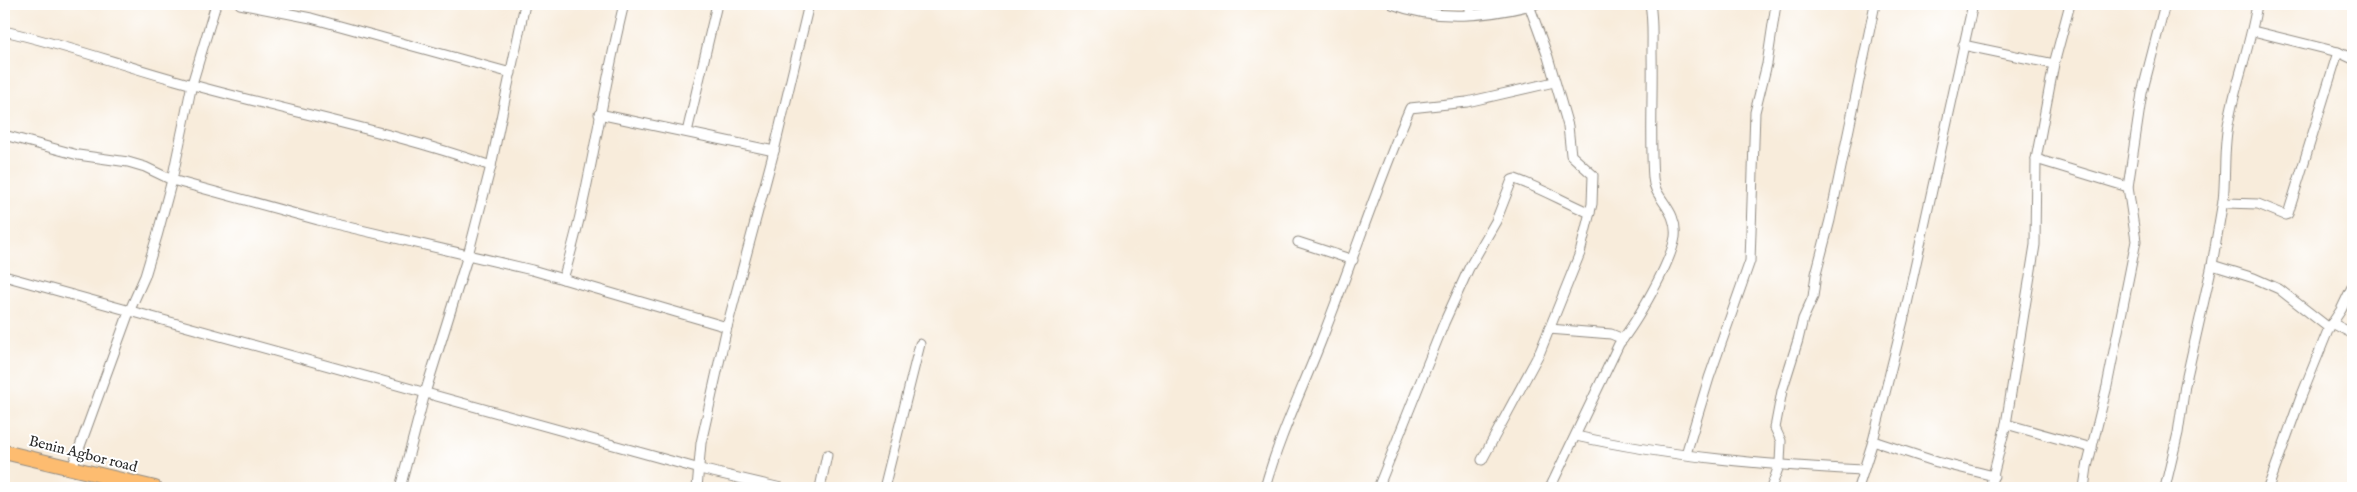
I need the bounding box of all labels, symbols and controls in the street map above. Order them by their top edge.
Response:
street label: Benin Agbor road [27,431,140,477]

